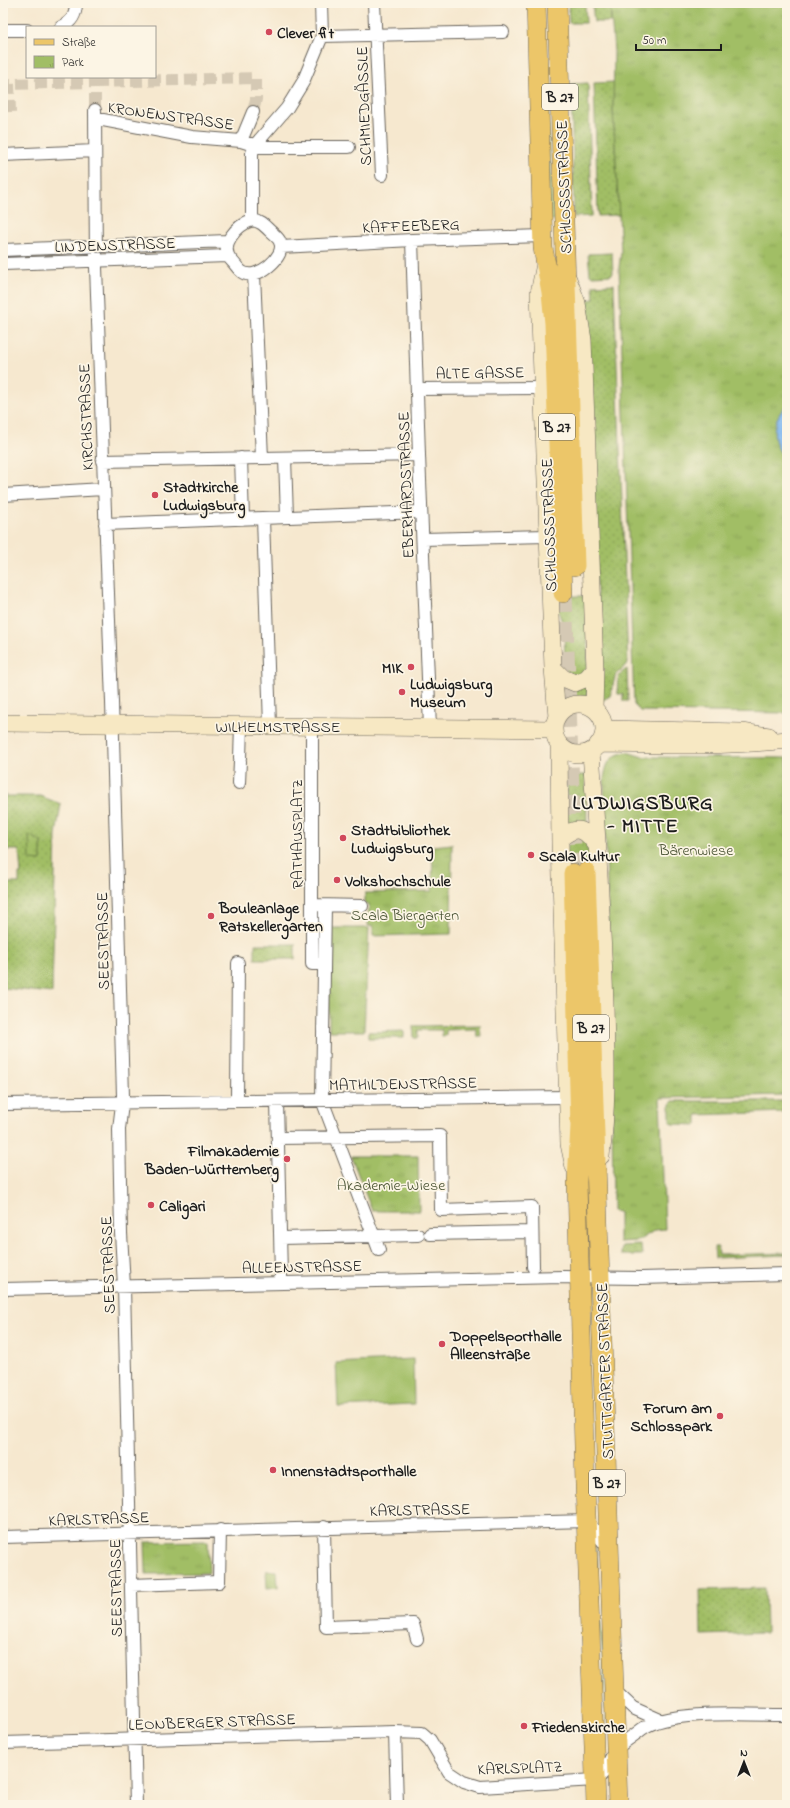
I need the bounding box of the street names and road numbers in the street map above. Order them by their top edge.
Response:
street label: SCHMIEDGÄSSLE [351,46,379,166]
road number: B 27 [542,84,578,110]
street label: KRONENSTRASSE [106,96,235,138]
street label: SCHLOSSSTRASSE [551,120,579,254]
street label: KAFFEEBERG [362,213,460,241]
street label: LINDENSTRASSE [54,232,176,260]
street label: ALTE GASSE [435,361,525,387]
street label: KIRCHSTRASSE [73,363,101,471]
street label: EBERHARDSTRASSE [392,411,422,559]
road number: B 27 [539,414,575,440]
street label: SCHLOSSSTRASSE [536,458,564,592]
street label: WILHELMSTRASSE [215,716,341,740]
street label: RATHAUSPLATZ [286,779,310,889]
street label: SEESTRASSE [91,892,117,990]
road number: B 27 [573,1015,609,1041]
street label: MATHILDENSTRASSE [329,1072,477,1098]
street label: SEESTRASSE [95,1216,123,1314]
street label: ALLEENSTRASSE [242,1255,362,1281]
street label: STUTTGARTER STRASSE [591,1282,621,1460]
road number: B 27 [589,1470,625,1496]
street label: KARLSTRASSE [369,1498,471,1524]
street label: KARLSTRASSE [48,1506,150,1534]
street label: SEESTRASSE [104,1539,130,1637]
street label: LEONBERGER STRASSE [128,1708,296,1738]
street label: KARLSPLATZ [477,1756,563,1782]

